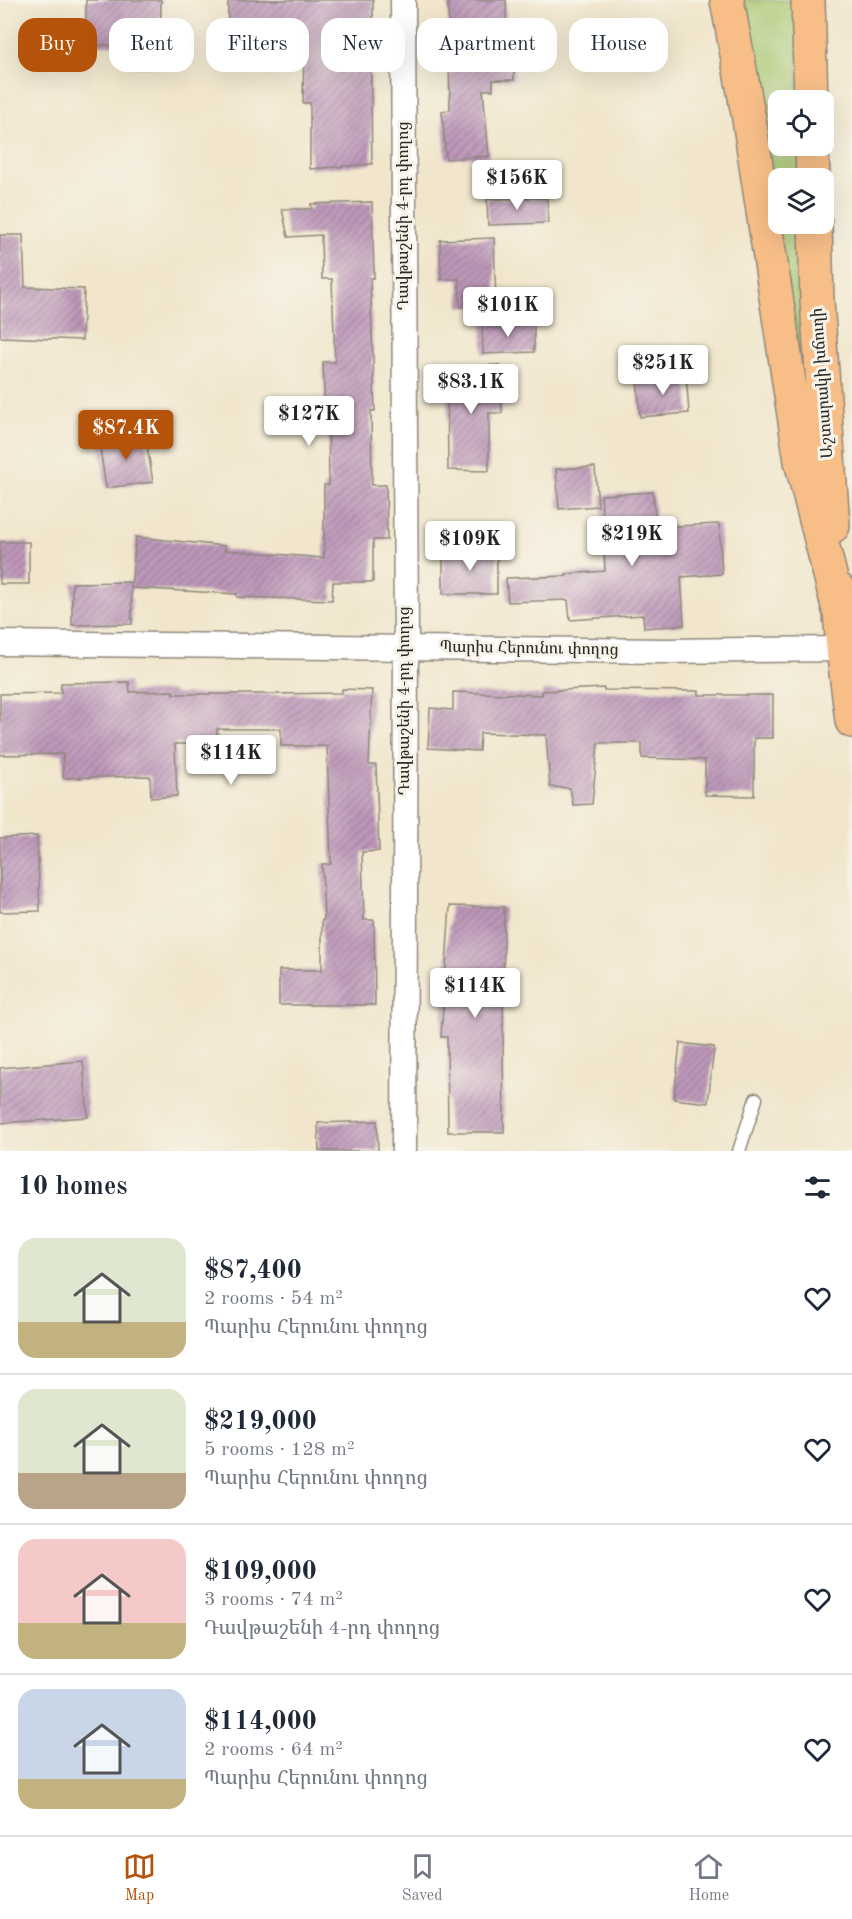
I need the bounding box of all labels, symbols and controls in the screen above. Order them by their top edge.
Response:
chip: Buy [18,18,97,72]
chip: Rent [109,18,194,72]
chip: Filters [206,18,309,72]
chip: New [321,18,405,72]
chip: Apartment [417,18,557,72]
chip: House [569,18,668,72]
map controls [768,90,834,234]
button: locate [768,90,834,156]
street label: Դավթաշենի 4-րդ փողոց [396,122,412,310]
pin: $156K [475,160,559,211]
button: layers [768,168,834,234]
text: $156K [486,169,548,189]
pin: $101K [466,287,550,338]
text: $101K [477,296,539,316]
street label: Աշտարակի խճուղի [810,307,836,459]
pin: $251K [621,345,705,396]
text: $251K [632,354,694,374]
pin: $83.1K [422,364,520,415]
text: $83.1K [437,373,505,393]
pin: $127K [267,396,351,447]
text: $127K [278,405,340,425]
pin: $87.4K [77,410,175,461]
text: $87.4K [92,419,160,439]
pin: $219K [590,516,674,567]
pin: $109K [428,521,512,572]
text: $219K [601,525,663,545]
text: $109K [439,530,501,550]
street label: Դավթաշենի 4-րդ փողոց [397,607,413,795]
street label: Պարիս Հերունու փողոց [439,639,619,659]
pin: $114K [189,735,273,786]
text: $114K [200,744,262,764]
pin: $114K [433,968,517,1019]
text: $114K [444,977,506,997]
icon: filters [801,1171,834,1204]
text: 10 homes [18,1174,127,1200]
text: $87,400 [204,1258,302,1284]
icon: home [66,1262,138,1334]
icon: heart [801,1282,834,1315]
text: 2 rooms · 54 m² [204,1289,343,1309]
text: Պարիս Հերունու փողոց [204,1318,428,1338]
text: $219,000 [204,1409,317,1435]
icon: home [66,1413,138,1485]
icon: heart [801,1433,834,1466]
text: 5 rooms · 128 m² [204,1440,354,1460]
text: Պարիս Հերունու փողոց [204,1469,428,1489]
text: $109,000 [204,1559,317,1585]
icon: home [66,1563,138,1635]
icon: heart [801,1583,834,1616]
text: 3 rooms · 74 m² [204,1590,343,1610]
text: Դավթաշենի 4-րդ փողոց [204,1619,440,1639]
text: $114,000 [204,1709,317,1735]
icon: home [66,1713,138,1785]
icon: heart [801,1733,834,1766]
text: 2 rooms · 64 m² [204,1740,343,1760]
text: Պարիս Հերունու փողոց [204,1769,428,1789]
tab: Map [123,1850,156,1906]
tab: Saved [402,1850,443,1906]
tab: Home [688,1850,729,1906]

